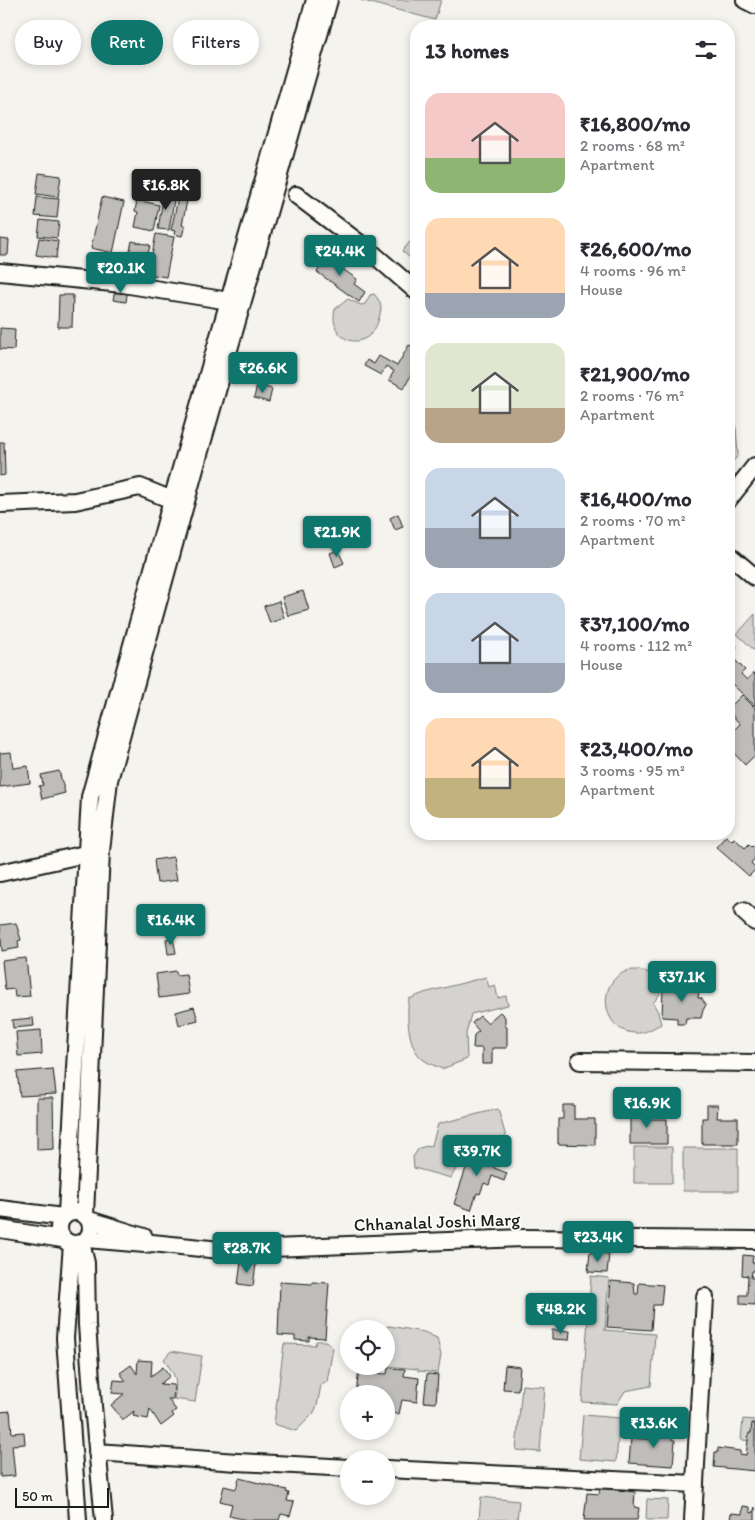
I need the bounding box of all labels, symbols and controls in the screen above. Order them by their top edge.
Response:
chip: Buy [15,20,81,65]
chip: Rent [91,20,163,65]
chip: Filters [173,20,259,65]
icon: filters [692,36,720,64]
text: 13 homes [425,38,509,63]
text: ₹16,800/mo [580,111,691,136]
icon: home [465,113,525,173]
text: 2 rooms · 68 m² [580,136,685,155]
text: Apartment [580,155,655,174]
pin: ₹16.8K [125,168,207,211]
text: ₹16.8K [143,175,189,194]
pin: ₹24.4K [299,234,381,277]
text: ₹26,600/mo [580,236,692,261]
icon: home [465,238,525,298]
text: ₹24.4K [315,241,365,260]
pin: ₹20.1K [80,252,162,294]
text: ₹20.1K [97,258,145,277]
text: 4 rooms · 96 m² [580,261,686,280]
text: House [580,280,623,299]
pin: ₹26.6K [222,352,304,394]
text: ₹26.6K [239,358,287,377]
text: ₹21,900/mo [580,361,690,386]
icon: home [465,363,525,423]
text: 2 rooms · 76 m² [580,386,684,405]
text: Apartment [580,405,655,424]
text: ₹16,400/mo [580,486,692,511]
icon: home [465,488,525,548]
text: 2 rooms · 70 m² [580,511,686,530]
pin: ₹21.9K [296,516,378,558]
text: ₹21.9K [314,522,360,541]
text: Apartment [580,530,655,549]
text: ₹37,100/mo [580,611,690,636]
icon: home [465,613,525,673]
text: 4 rooms · 112 m² [580,636,692,655]
text: House [580,655,623,674]
text: ₹23,400/mo [580,736,693,761]
icon: home [465,738,525,798]
text: 3 rooms · 95 m² [580,761,685,780]
text: Apartment [580,780,655,799]
pin: ₹16.4K [130,904,212,946]
text: ₹16.4K [147,910,195,929]
pin: ₹37.1K [641,960,723,1003]
text: ₹37.1K [659,967,705,986]
pin: ₹16.9K [606,1086,688,1129]
text: ₹16.9K [624,1093,670,1112]
pin: ₹39.7K [436,1134,518,1177]
text: ₹39.7K [454,1141,501,1160]
street label: Chhanalal Joshi Marg [353,1208,521,1236]
pin: ₹23.4K [557,1220,639,1263]
text: ₹23.4K [574,1227,622,1246]
pin: ₹28.7K [206,1232,288,1274]
text: ₹28.7K [223,1238,271,1257]
pin: ₹48.2K [520,1292,602,1335]
text: ₹48.2K [537,1299,585,1318]
map controls [340,1320,395,1505]
button: locate [340,1320,395,1375]
button: + [340,1385,395,1440]
pin: ₹13.6K [613,1406,695,1449]
text: ₹13.6K [631,1413,677,1432]
button: − [340,1450,395,1505]
scale bar [15,1485,109,1508]
text: 50 m [22,1488,53,1505]

